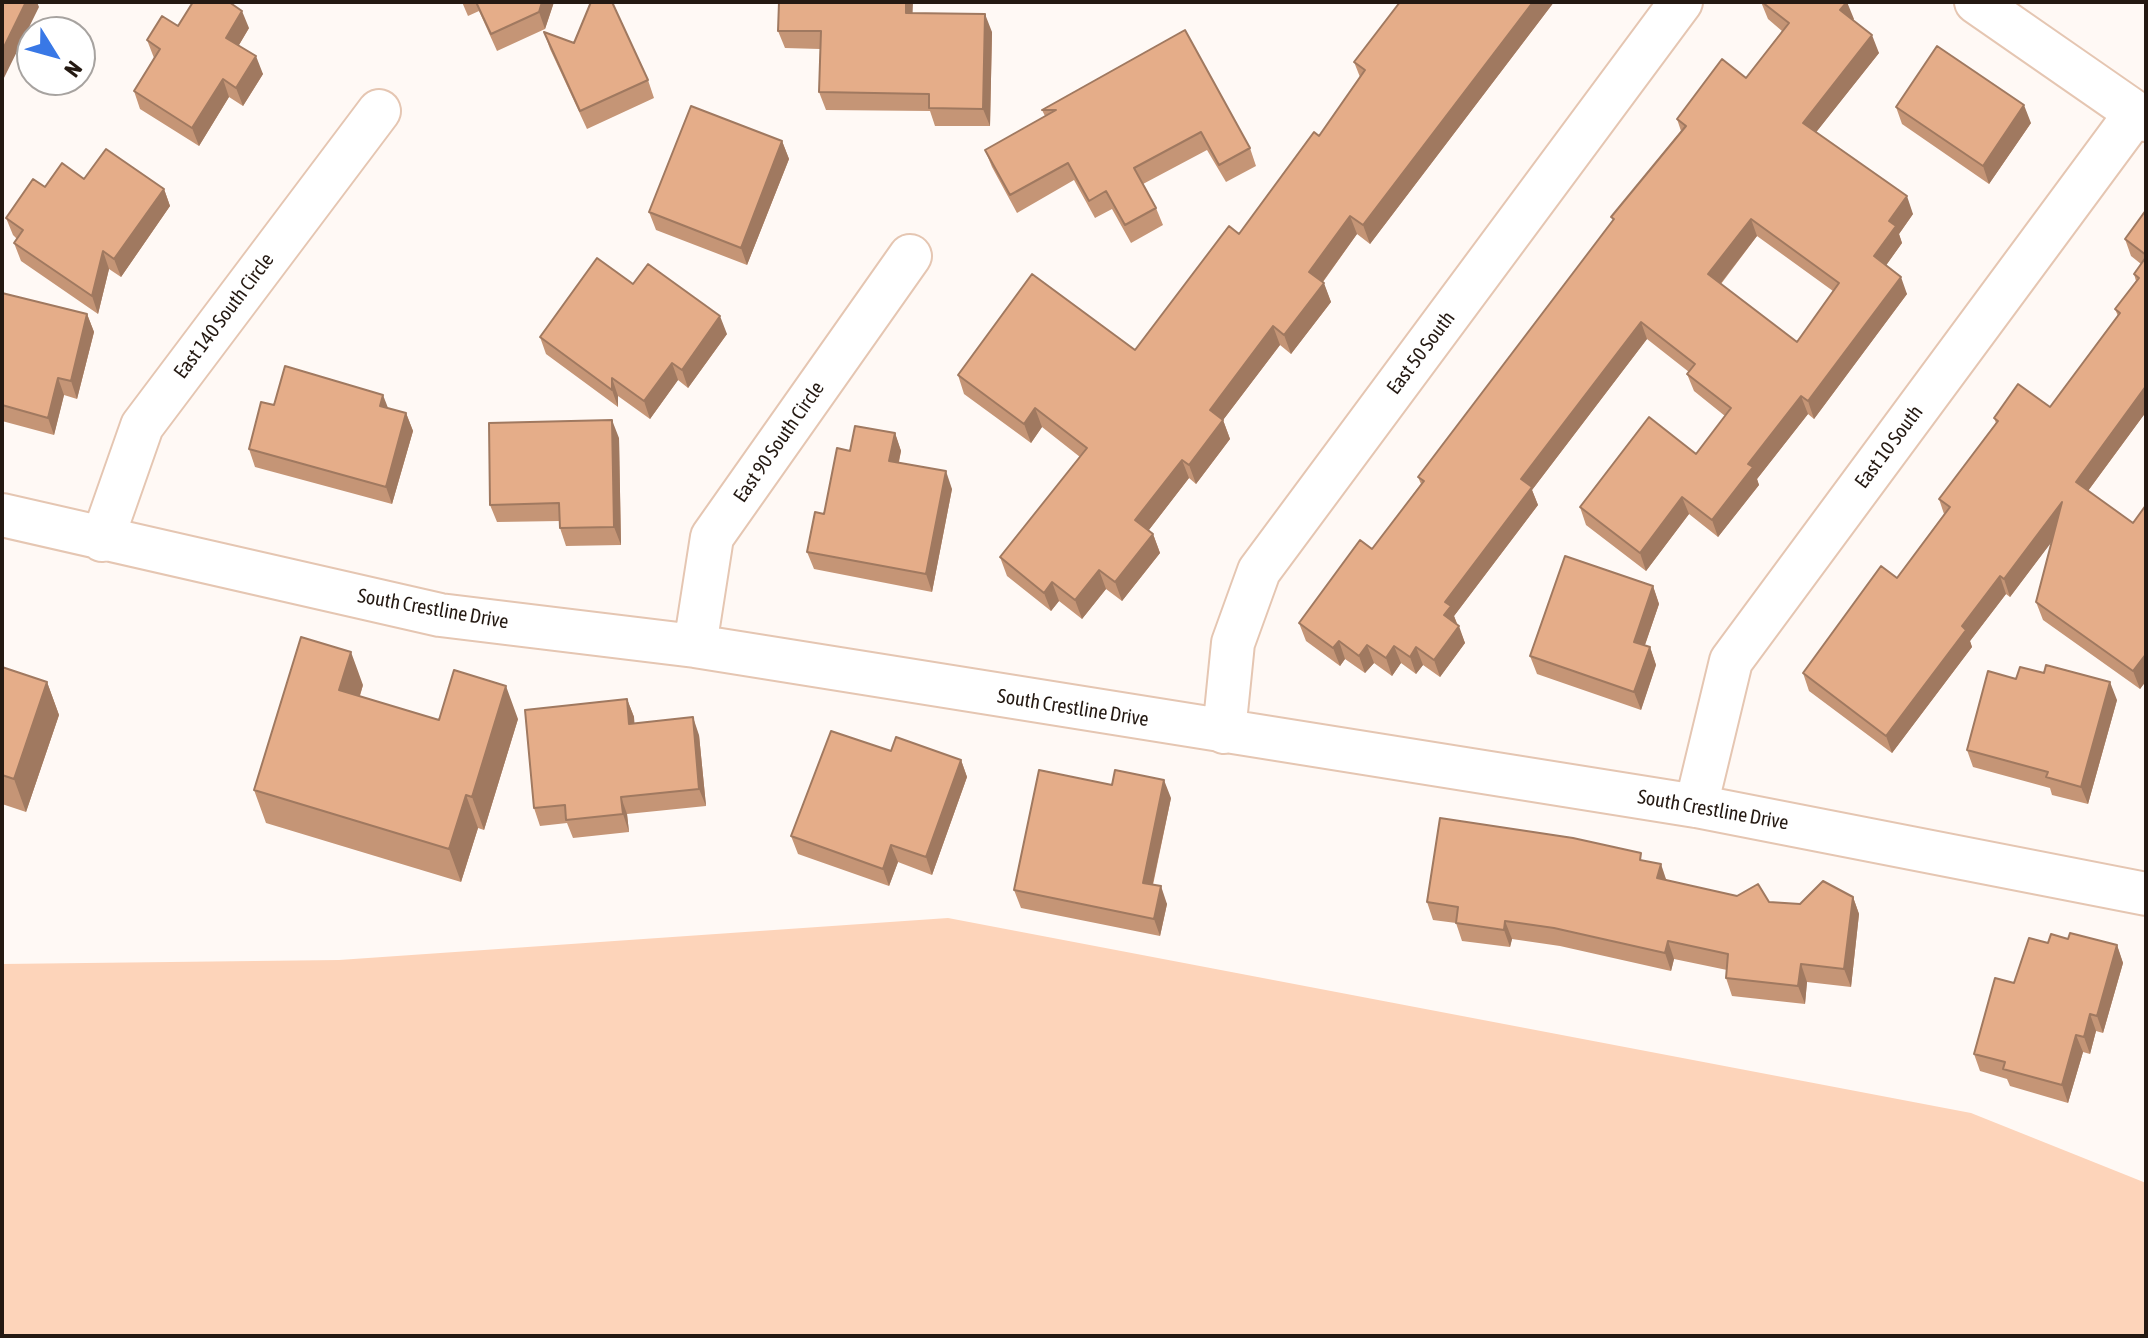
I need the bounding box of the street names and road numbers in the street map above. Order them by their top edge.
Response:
street label: East 140 South Circle [169,248,279,384]
street label: East 50 South [1382,307,1460,399]
street label: East 90 South Circle [729,377,829,507]
street label: East 10 South [1850,401,1928,493]
street label: South Crestline Drive [356,584,510,634]
street label: South Crestline Drive [996,684,1150,732]
street label: South Crestline Drive [1636,785,1790,835]

